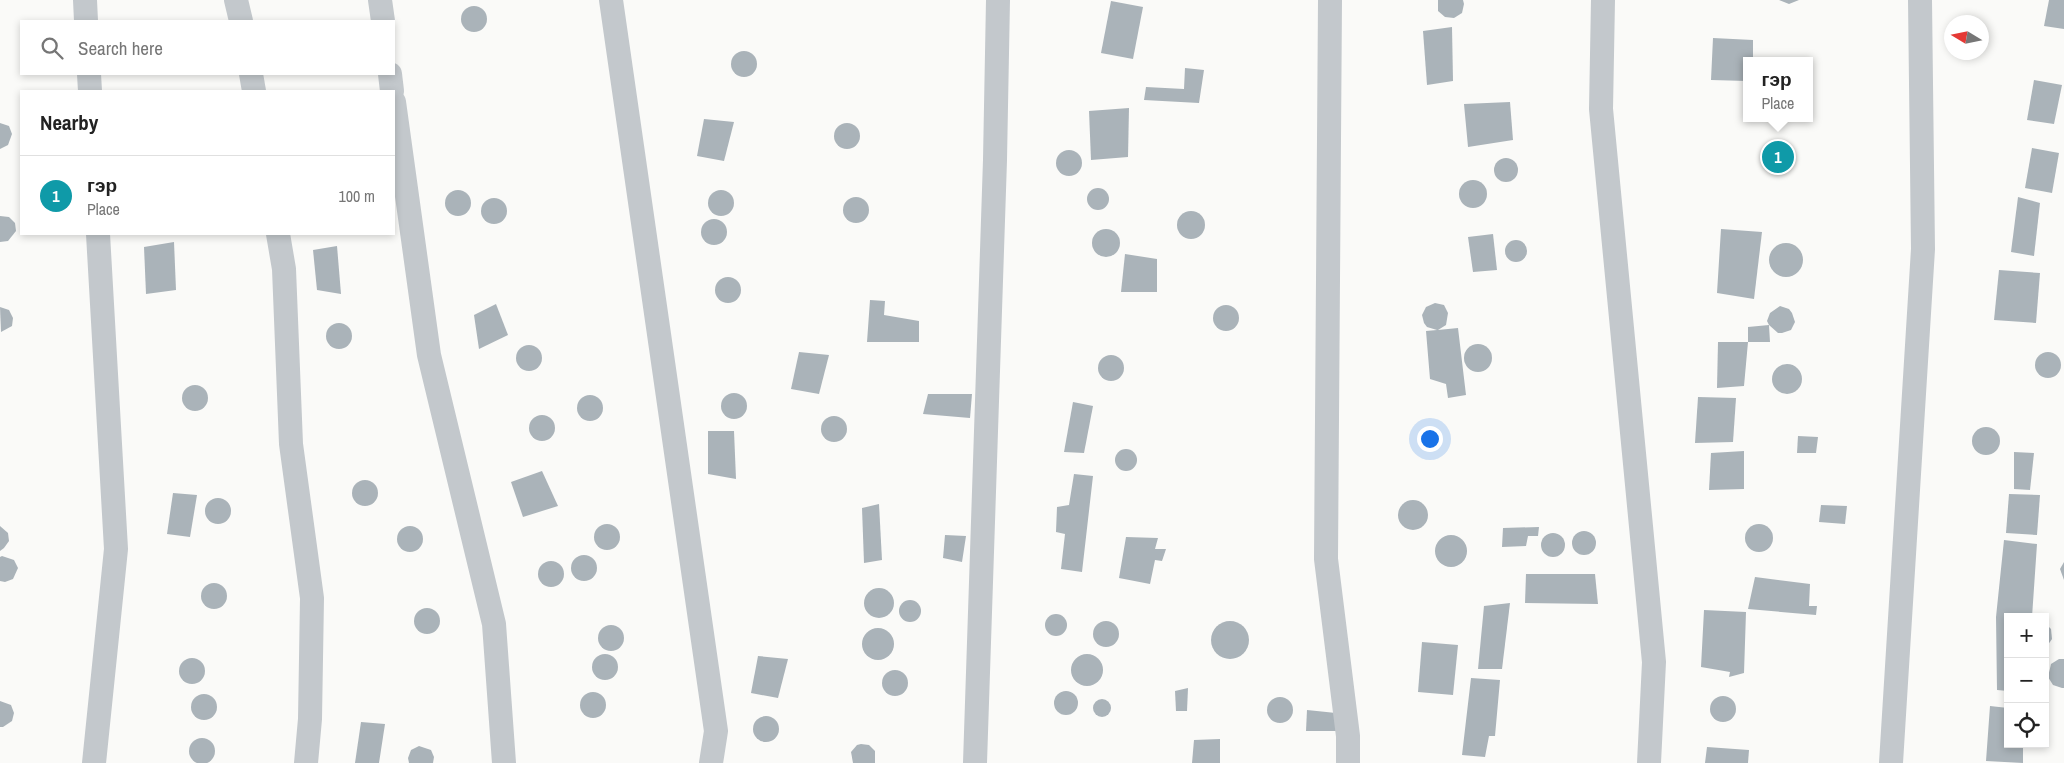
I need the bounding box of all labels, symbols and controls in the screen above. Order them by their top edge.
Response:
north arrow [1944,15,1989,60]
search box [20,20,395,75]
icon: search [38,34,66,62]
text: Search here [78,35,163,61]
popup [1743,57,1813,122]
text: гэр [1762,66,1792,92]
text: Place [1762,92,1794,114]
text: Nearby [40,108,98,137]
pin: 1 [1762,138,1794,176]
text: гэр [87,172,117,198]
text: 1 [52,185,60,207]
text: 100 m [339,185,375,207]
text: Place [87,198,120,220]
your location [1417,426,1443,452]
map controls [2004,613,2049,748]
button: + [2004,613,2049,658]
button: − [2004,658,2049,703]
button: locate [2004,703,2049,748]

